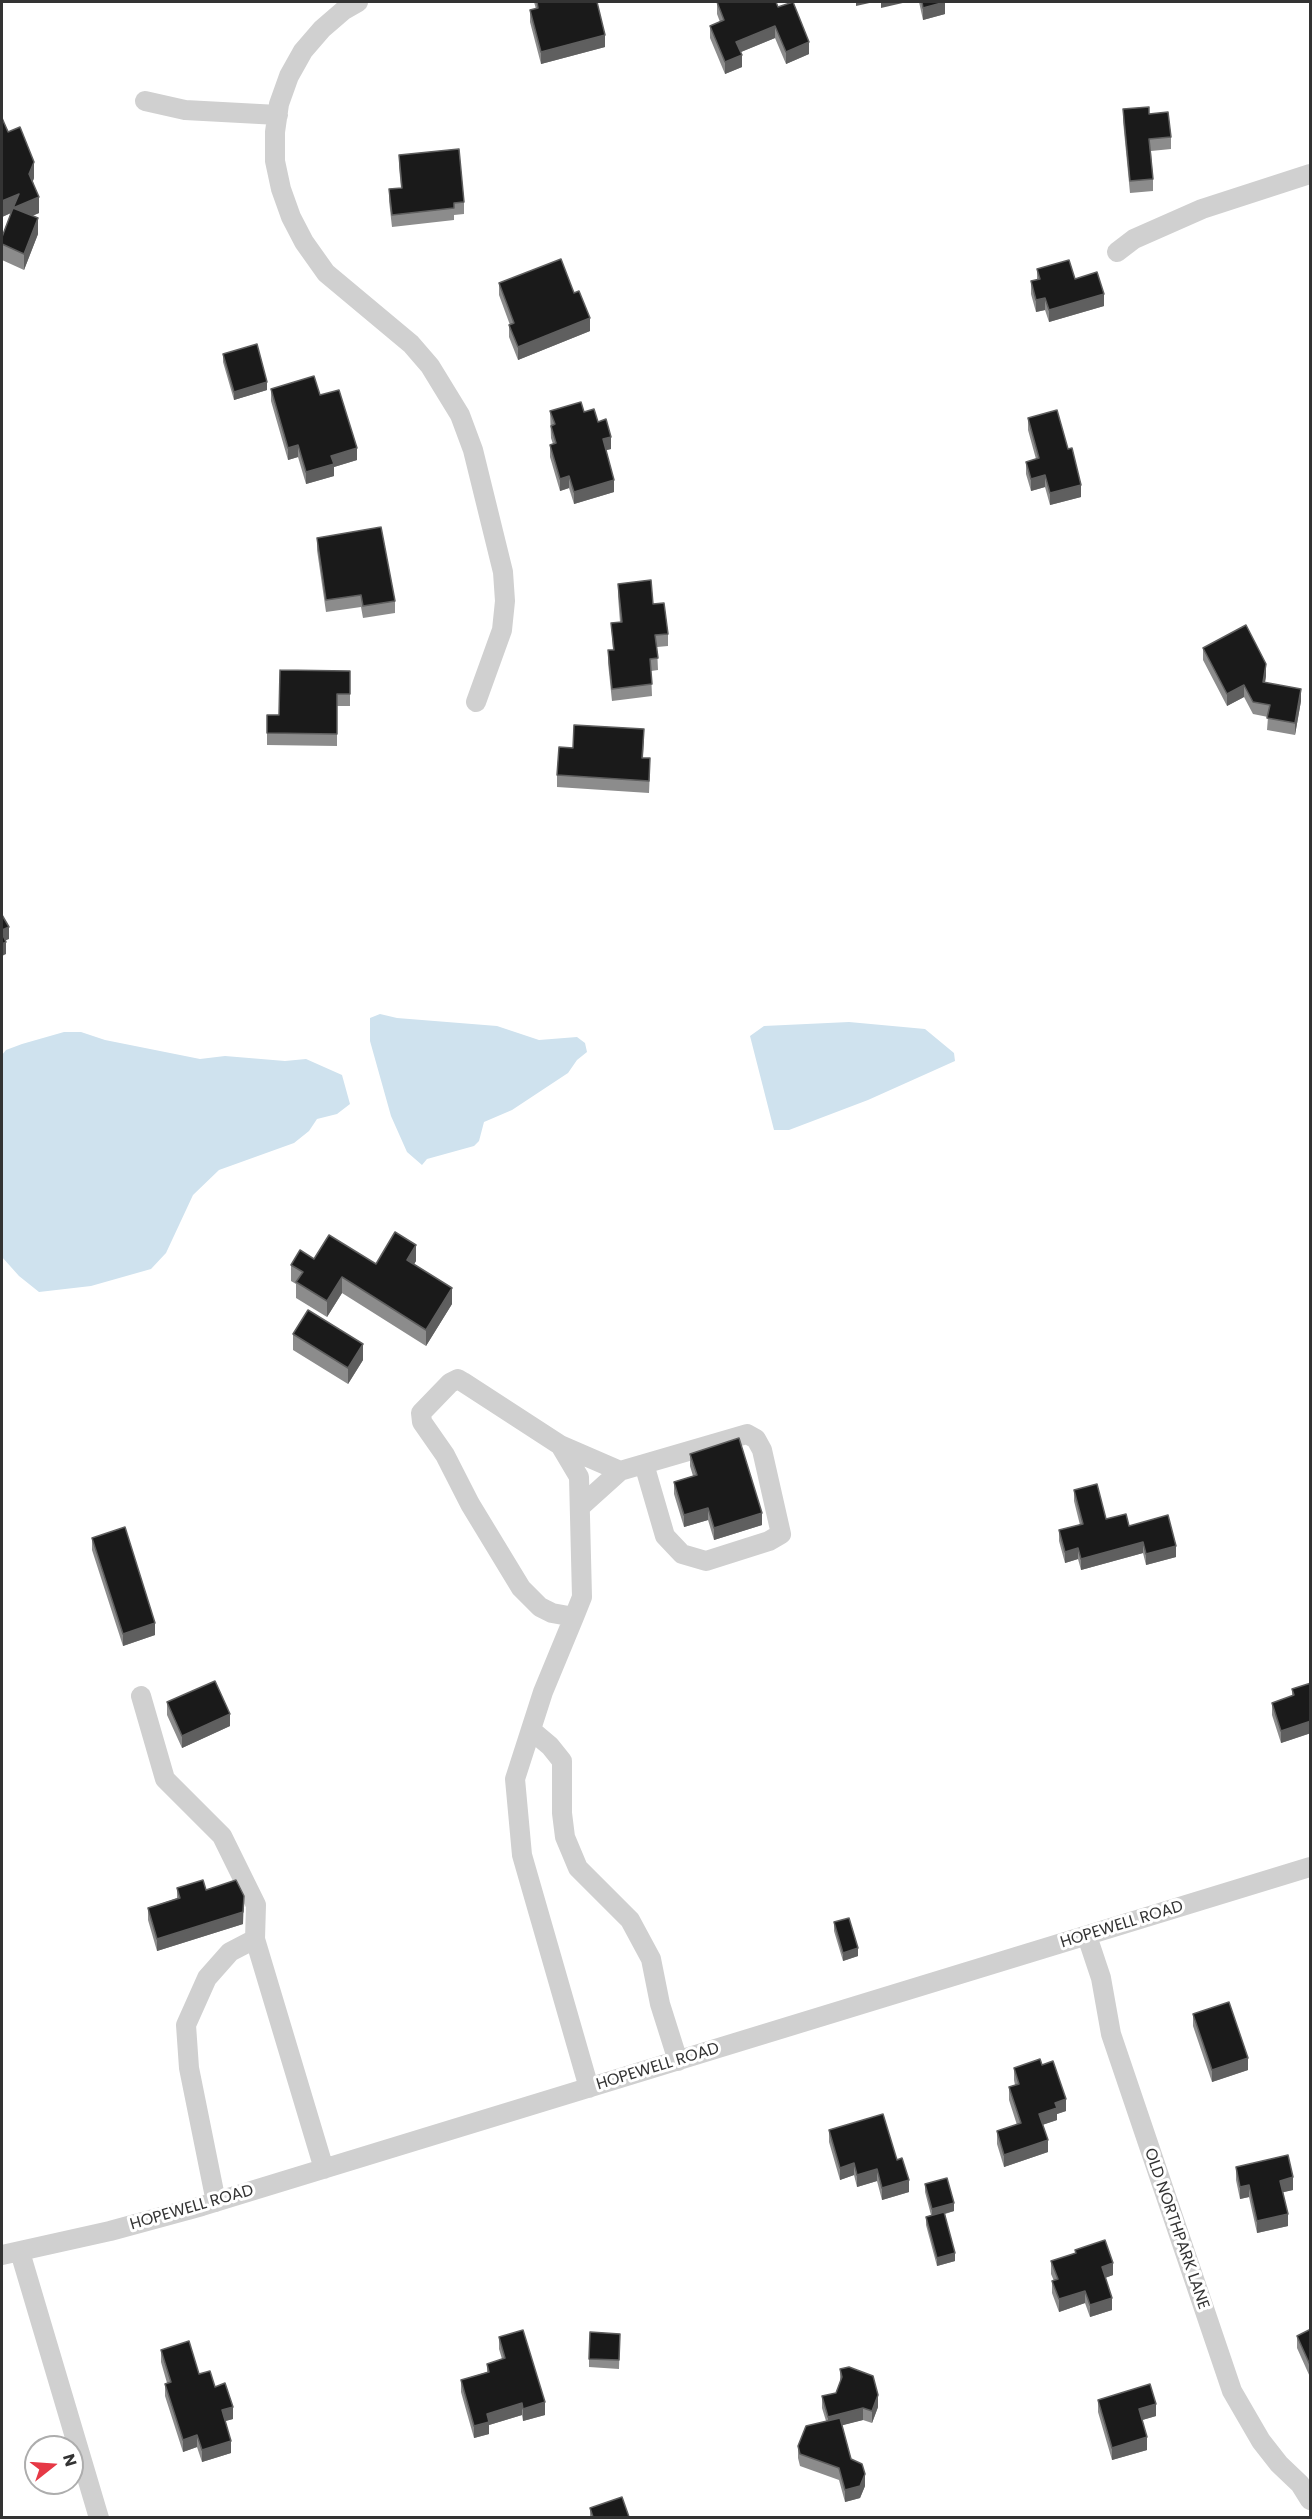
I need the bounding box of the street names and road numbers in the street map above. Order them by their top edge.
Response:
street label: HOPEWELL ROAD [1058,1897,1186,1953]
street label: HOPEWELL ROAD [594,2039,722,2095]
street label: OLD NORTHPARK LANE [1139,2146,1213,2312]
street label: HOPEWELL ROAD [128,2181,256,2235]

